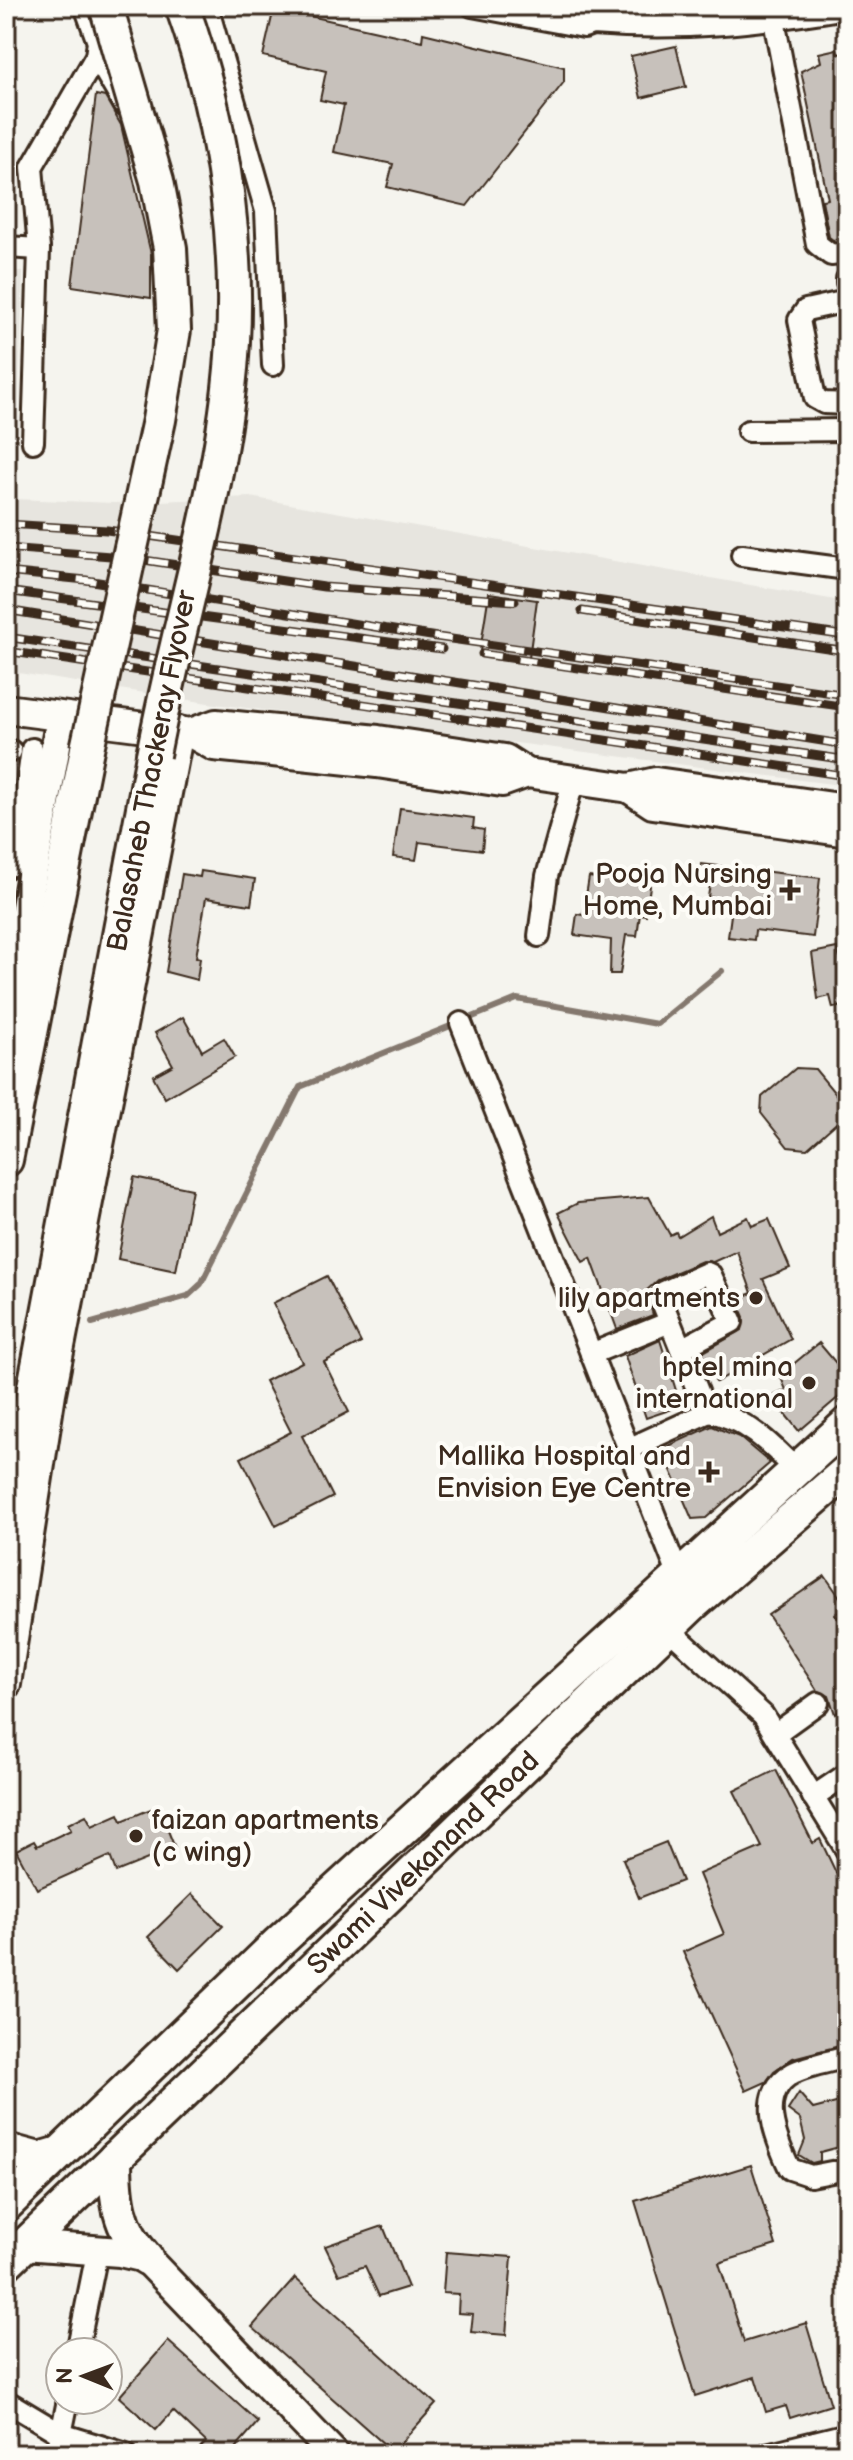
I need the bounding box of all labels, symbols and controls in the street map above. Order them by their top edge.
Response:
street label: Balasaheb Thackeray Flyover [101,587,203,955]
place label: Pooja Nursing Home, Mumbai [582,858,772,923]
marker: Pooja Nursing Home, Mumbai [779,879,801,901]
place label: lily apartments [558,1282,740,1315]
marker: lily apartments [747,1289,765,1307]
place label: hptel mina international [636,1351,793,1416]
marker: hptel mina international [800,1374,818,1392]
place label: Mallika Hospital and Envision Eye Centre [436,1440,691,1505]
marker: Mallika Hospital and Envision Eye Centre [698,1461,720,1483]
street label: Swami Vivekanand Road [300,1744,546,1982]
place label: faizan apartments (c wing) [152,1804,379,1869]
marker: faizan apartments (c wing) [127,1827,145,1845]
north arrow [44,2336,124,2416]
text: N [52,2367,79,2384]

